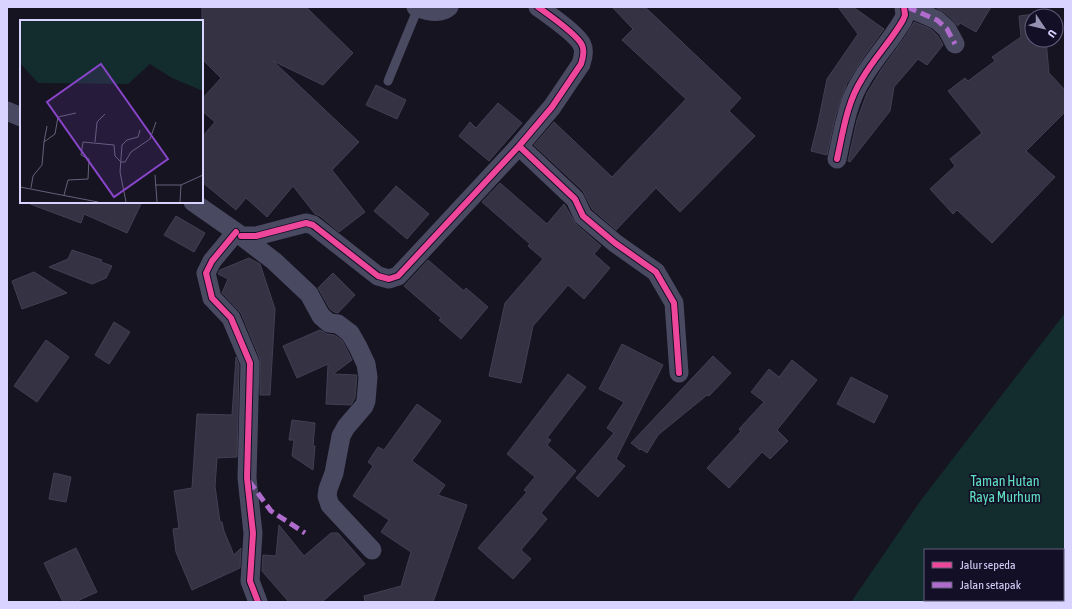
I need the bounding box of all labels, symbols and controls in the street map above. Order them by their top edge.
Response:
north arrow [1024,8,1064,48]
inset map [20,20,203,203]
text: U [1045,28,1059,40]
park label: Taman Hutan Raya Murhum [969,473,1041,505]
legend [924,549,1064,601]
text: Jalur sepeda [960,558,1016,572]
text: Jalan setapak [960,578,1022,592]

